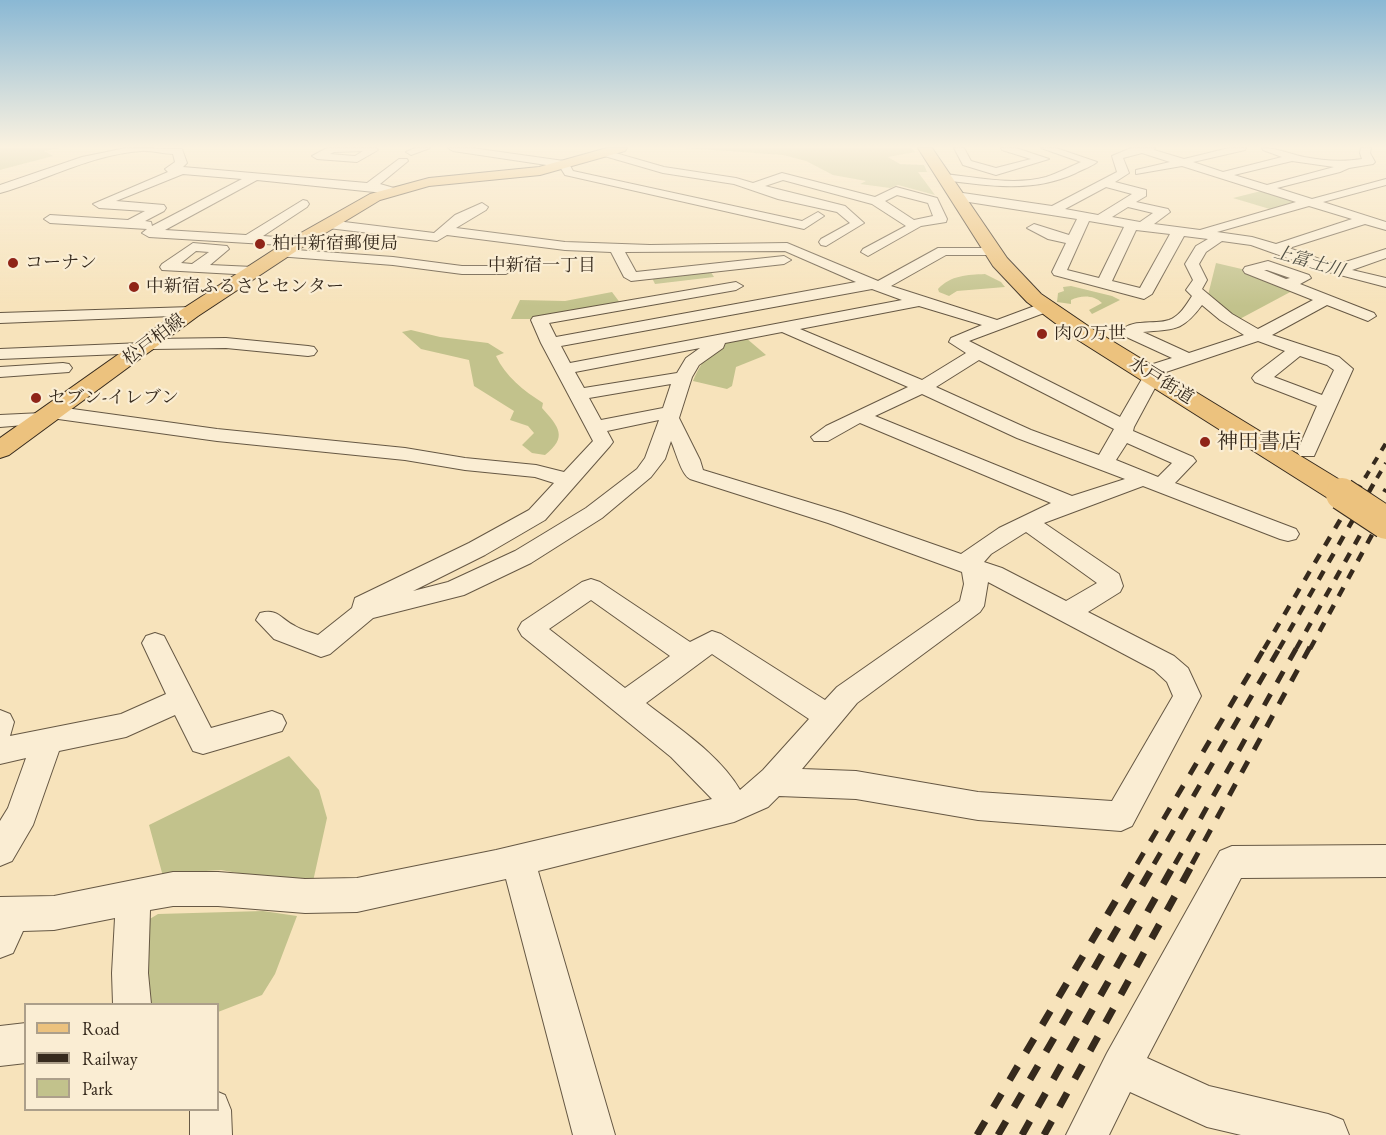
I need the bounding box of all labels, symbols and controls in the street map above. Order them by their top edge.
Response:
place label: 柏中新宿郵便局 [272,233,398,255]
marker: 柏中新宿郵便局 [253,237,267,251]
water label: 上富士川 [1271,242,1347,282]
place label: コーナン [25,252,97,274]
district label: 中新宿一丁目 [488,255,596,277]
marker: コーナン [6,256,20,270]
place label: 中新宿ふるさとセンター [146,276,344,298]
marker: 中新宿ふるさとセンター [127,280,141,294]
street label: 松戸柏線 [119,310,189,370]
place label: 肉の万世 [1054,323,1126,345]
marker: 肉の万世 [1035,327,1049,341]
street label: 水戸街道 [1125,353,1197,409]
place label: セブン-イレブン [48,387,179,409]
marker: セブン-イレブン [29,391,43,405]
place label: 神田書店 [1217,429,1301,455]
marker: 神田書店 [1198,435,1212,449]
legend [24,1003,219,1111]
text: Road [82,1017,120,1040]
text: Railway [82,1047,138,1070]
text: Park [82,1077,113,1100]

